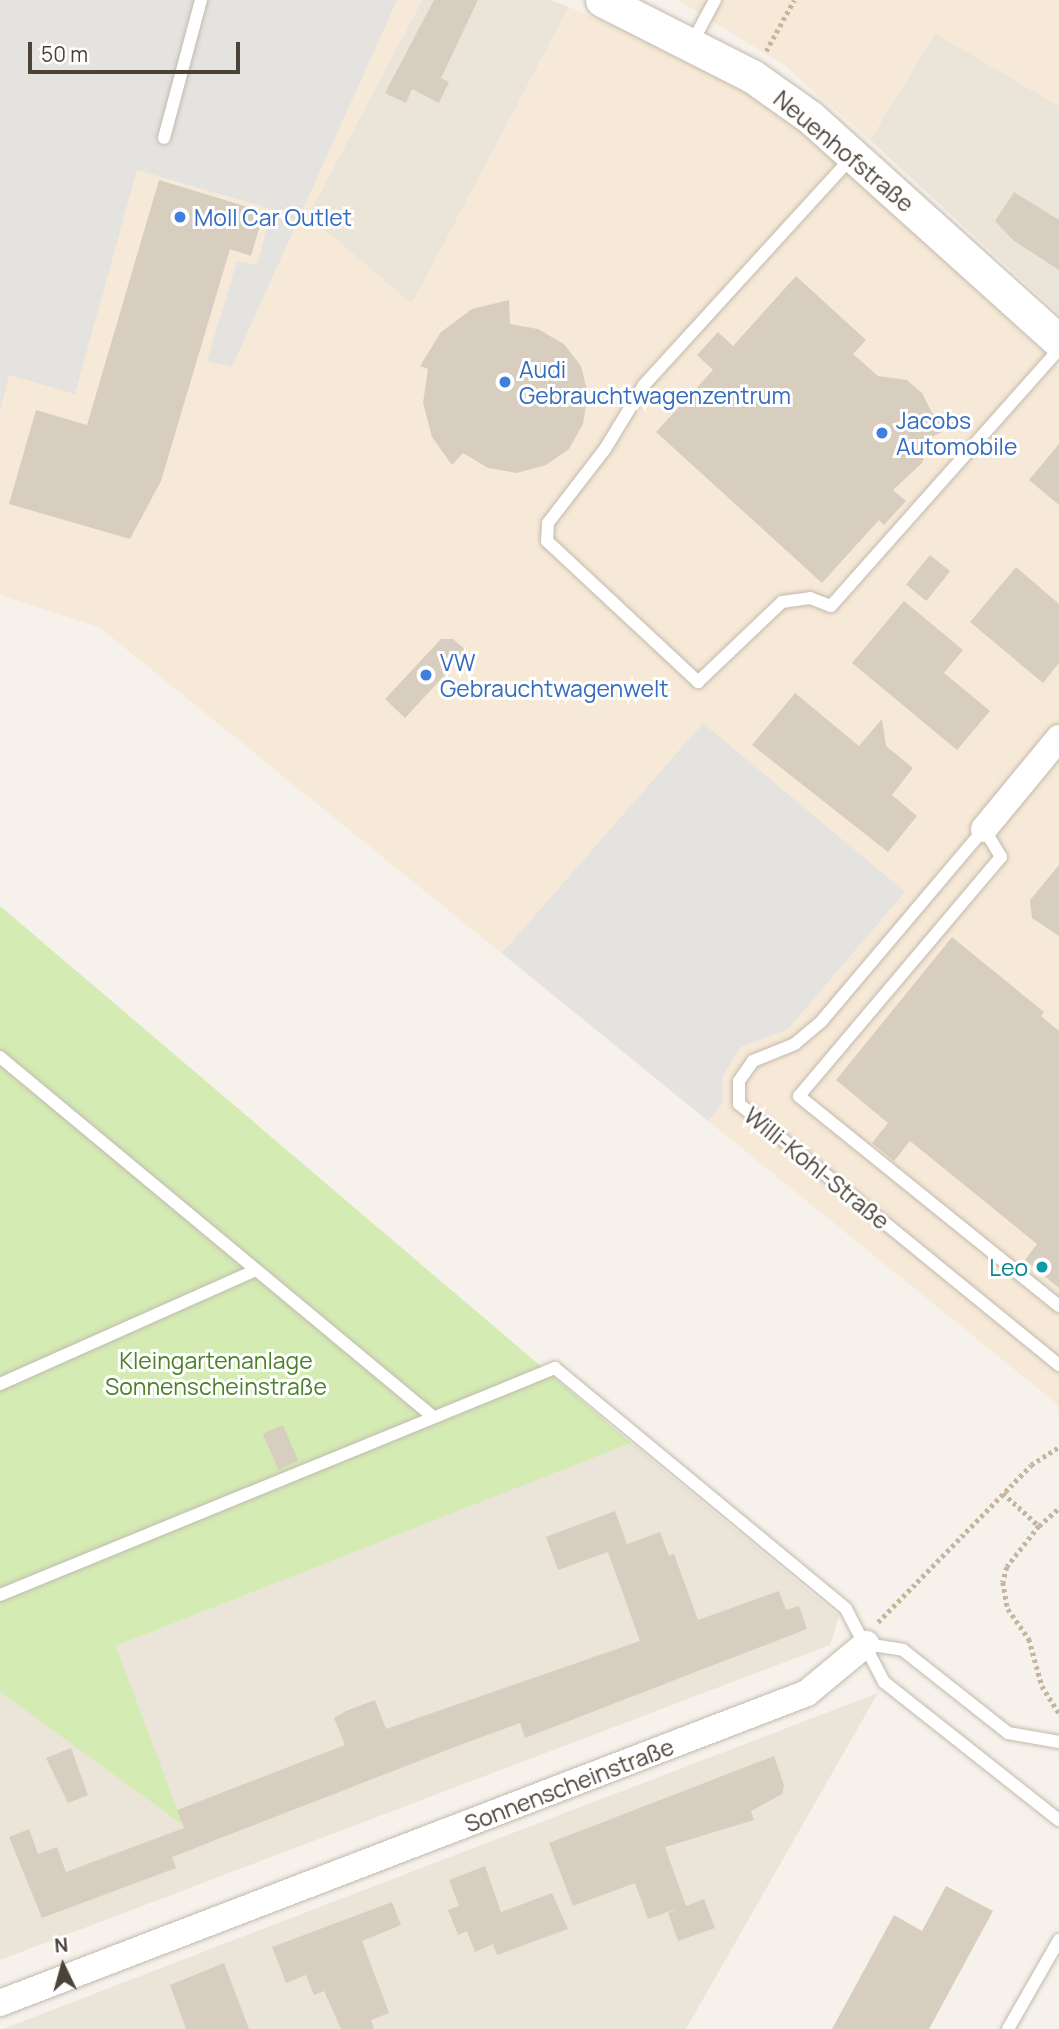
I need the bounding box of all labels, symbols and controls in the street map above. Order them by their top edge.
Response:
scale bar [32,28,243,72]
text: 50 m [41,40,88,68]
street label: Neuenhofstraße [768,84,920,218]
place label: Moll Car Outlet [194,203,352,231]
marker: Moll Car Outlet [172,209,188,225]
place label: Audi Gebrauchtwagenzentrum [519,355,791,409]
marker: Audi Gebrauchtwagenzentrum [497,374,513,390]
place label: Jacobs Automobile [896,406,1017,460]
marker: Jacobs Automobile [874,425,890,441]
place label: VW Gebrauchtwagenwelt [440,648,668,702]
marker: VW Gebrauchtwagenwelt [418,667,434,683]
street label: Willi-Kohl-Straße [739,1101,895,1235]
place label: Leo [989,1253,1028,1281]
marker: Leo [1034,1259,1050,1275]
park label: Kleingartenanlage Sonnenscheinstraße [105,1346,327,1400]
street label: Sonnenscheinstraße [461,1732,677,1838]
north arrow [28,1931,98,2001]
text: N [53,1932,69,1959]

